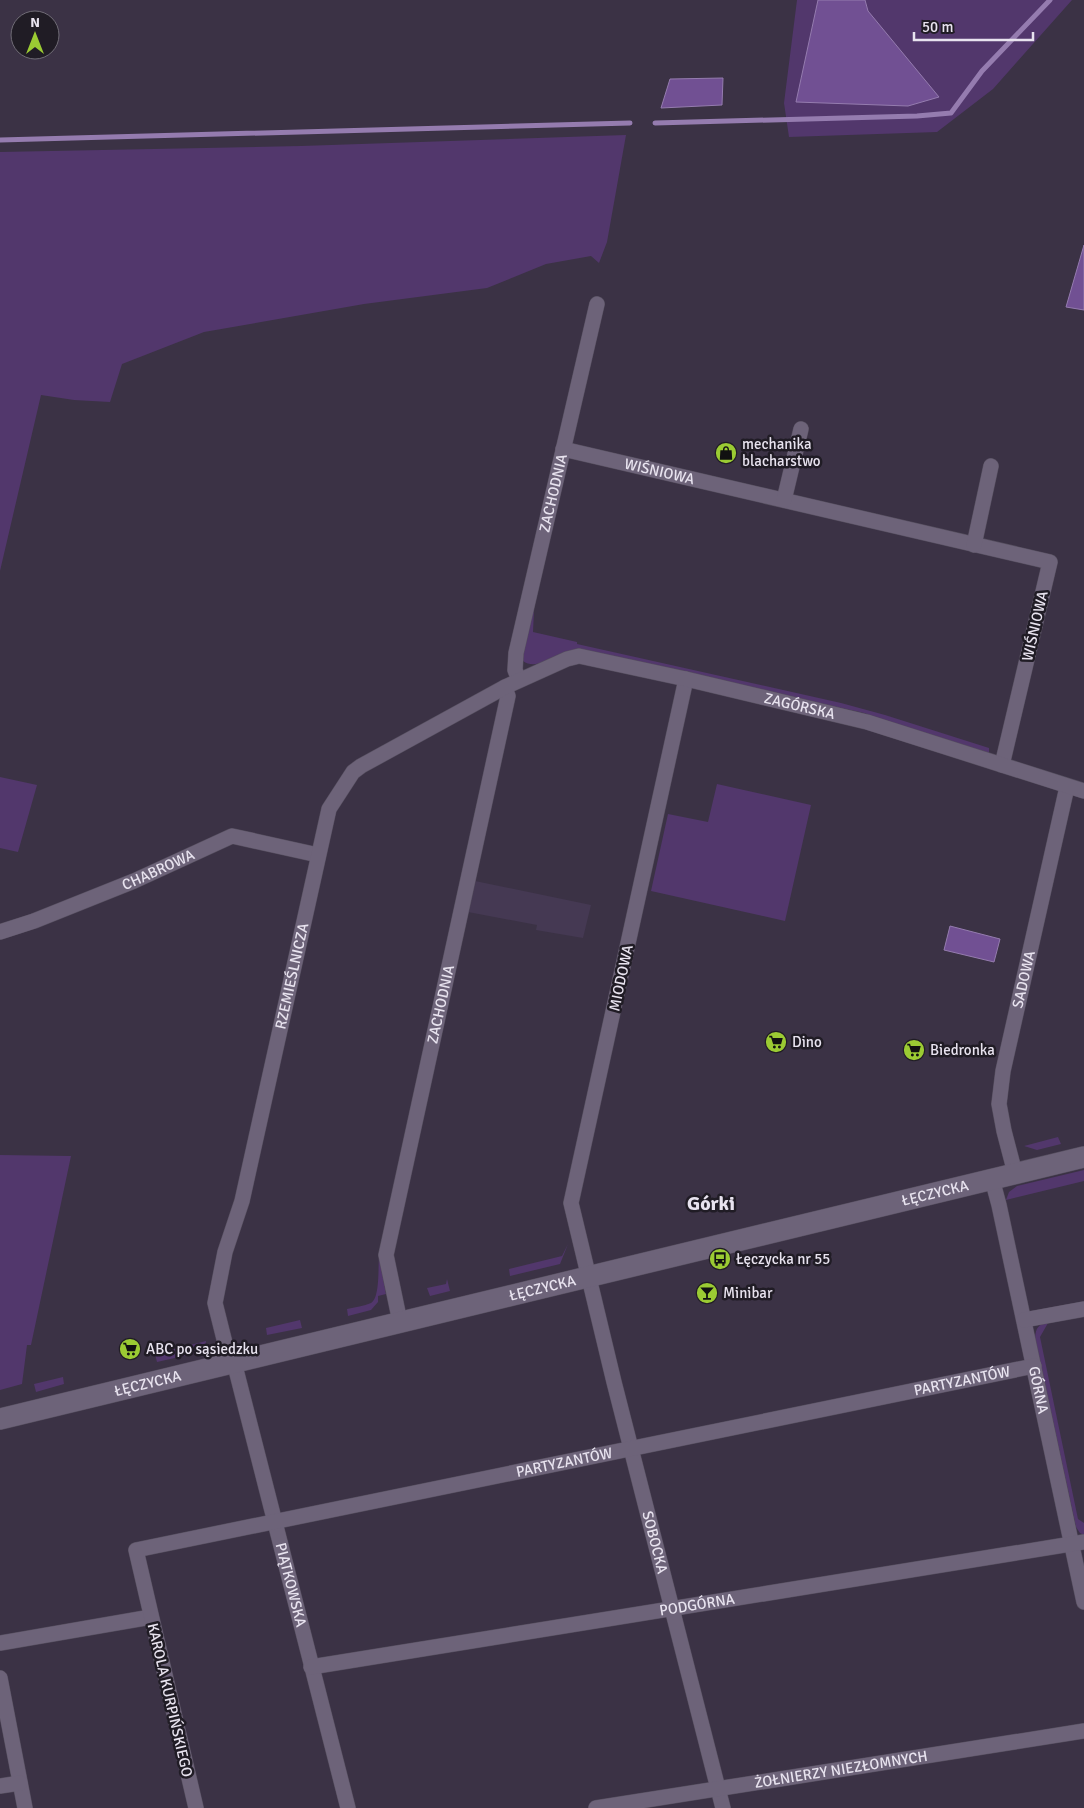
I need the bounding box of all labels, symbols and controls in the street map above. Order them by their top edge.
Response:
north arrow [10,10,60,60]
scale bar [914,10,1033,42]
text: N [30,14,40,31]
text: 50 m [922,18,953,36]
place label: mechanika blacharstwo [742,435,821,470]
shop icon: mechanika blacharstwo [714,441,738,465]
street label: ZACHODNIA [535,452,571,534]
street label: WIŚNIOWA [623,455,696,488]
street label: WIŚNIOWA [1017,589,1052,663]
street label: ZAGÓRSKA [762,689,837,723]
street label: CHABROWA [119,846,197,894]
street label: RZEMIEŚLNICZA [271,921,312,1031]
street label: MIODOWA [605,943,637,1013]
street label: SADOWA [1008,949,1039,1010]
street label: ZACHODNIA [423,963,458,1045]
supermarket icon: Dino [764,1030,788,1054]
place label: Dino [792,1033,822,1051]
supermarket icon: Biedronka [902,1038,926,1062]
place label: Biedronka [930,1041,995,1059]
street label: ŁĘCZYCKA [900,1176,970,1210]
district label: Górki [687,1191,735,1216]
bus stop icon: Łęczycka nr 55 [708,1247,732,1271]
place label: Łęczycka nr 55 [736,1250,830,1268]
street label: ŁĘCZYCKA [507,1271,578,1305]
bar icon: Minibar [695,1281,719,1305]
place label: Minibar [723,1284,773,1302]
supermarket icon: ABC po sąsiedzku [118,1337,142,1361]
place label: ABC po sąsiedzku [146,1340,258,1358]
street label: PARTYZANTÓW [912,1362,1012,1399]
street label: GÓRNA [1025,1365,1052,1415]
street label: ŁĘCZYCKA [112,1367,183,1400]
street label: PARTYZANTÓW [514,1444,614,1481]
street label: SOBOCKA [638,1509,672,1576]
street label: PIĄTKOWSKA [272,1541,310,1629]
street label: PODGÓRNA [658,1590,736,1620]
street label: KAROLA KURPIŃSKIEGO [144,1621,197,1779]
street label: ŻOŁNIERZY NIEZŁOMNYCH [753,1747,929,1792]

